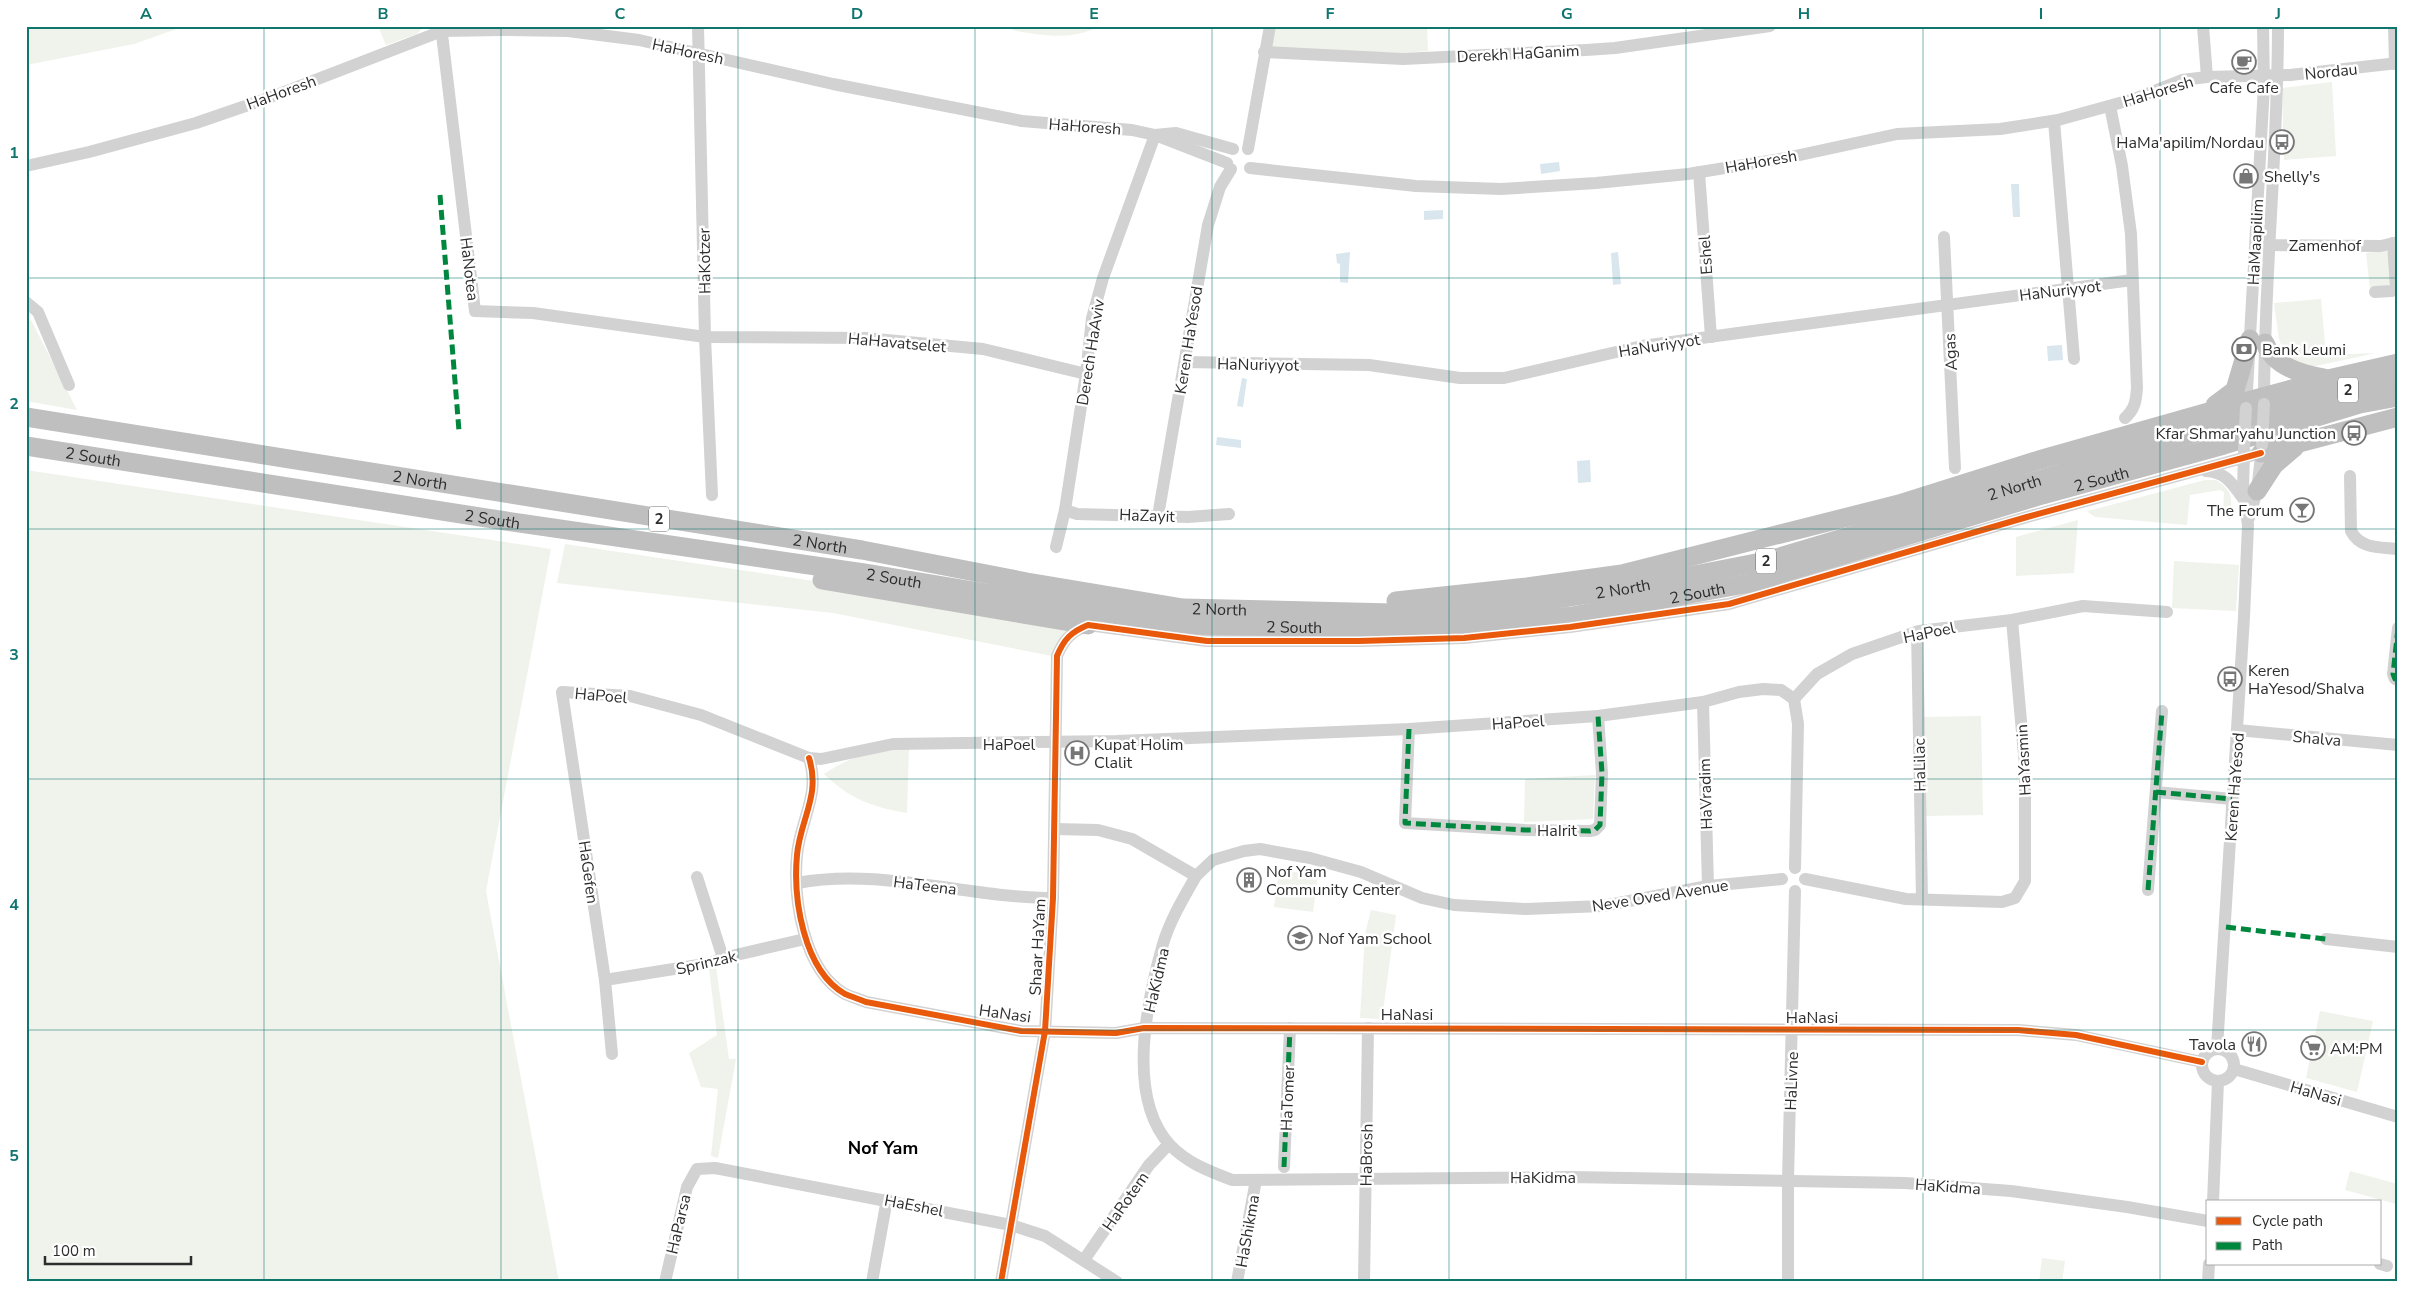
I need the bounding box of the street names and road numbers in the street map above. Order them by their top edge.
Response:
street label: HaHoresh [650,34,726,70]
street label: Derekh HaGanim [1456,40,1580,68]
street label: Nordau [2304,58,2359,86]
street label: HaHoresh [243,70,319,116]
street label: HaHoresh [2120,71,2196,113]
street label: HaHoresh [1048,113,1122,141]
street label: HaHoresh [1723,145,1799,179]
street label: HaMaapilim [2243,198,2269,286]
street label: HaKotzer [693,227,717,294]
street label: Eshel [1694,234,1718,275]
street label: Zamenhof [2289,235,2362,257]
street label: HaNotea [454,236,484,302]
street label: HaNuriyyot [2018,275,2103,307]
street label: Keren HaYesod [1170,285,1208,396]
street label: Derech HaAviv [1072,297,1110,407]
street label: HaHavatselet [847,328,947,358]
street label: HaNuriyyot [1617,329,1702,363]
street label: Agas [1939,333,1963,371]
street label: HaNuriyyot [1217,353,1300,377]
road number: 2 [2338,378,2358,402]
street label: 2 South [64,442,122,473]
street label: 2 South [2072,462,2132,498]
street label: 2 North [391,465,449,496]
street label: 2 North [1985,470,2044,506]
street label: HaZayit [1119,504,1176,528]
street label: 2 South [463,505,522,535]
road number: 2 [649,506,669,532]
street label: 2 North [791,529,849,560]
road number: 2 [1756,548,1776,574]
street label: 2 South [864,564,923,594]
street label: 2 North [1594,574,1652,605]
street label: 2 South [1668,578,1727,610]
street label: 2 North [1191,598,1247,622]
street label: 2 South [1266,616,1322,639]
street label: HaPoel [1901,617,1957,649]
street label: HaPoel [574,683,628,709]
street label: HaPoel [1491,710,1545,736]
street label: HaYasmin [2011,724,2037,796]
street label: Shalva [2292,726,2342,752]
street label: Keren HaYesod [2220,732,2250,842]
street label: HaPoel [983,734,1036,756]
street label: HaLilac [1909,737,1931,792]
street label: HaVradim [1694,758,1718,830]
street label: HaIrit [1537,820,1577,842]
street label: HaGefen [573,839,603,905]
street label: HaTeena [892,871,958,901]
street label: Neve Oved Avenue [1590,874,1730,918]
street label: Shaar HaYam [1024,898,1052,996]
street label: Sprinzak [674,945,740,981]
street label: HaKidma [1139,946,1175,1015]
street label: HaNasi [977,999,1032,1029]
street label: HaNasi [1381,1004,1433,1026]
street label: HaNasi [1786,1007,1838,1029]
street label: HaLivne [1780,1051,1804,1111]
street label: HaTomer [1276,1064,1300,1131]
street label: HaNasi [2288,1076,2344,1112]
street label: HaBrosh [1355,1123,1379,1187]
street label: HaKidma [1510,1167,1576,1189]
street label: HaRotem [1097,1168,1154,1236]
street label: HaKidma [1914,1174,1982,1200]
street label: HaEshel [882,1189,946,1223]
street label: HaParsa [661,1192,697,1256]
street label: HaShikma [1231,1193,1265,1269]

